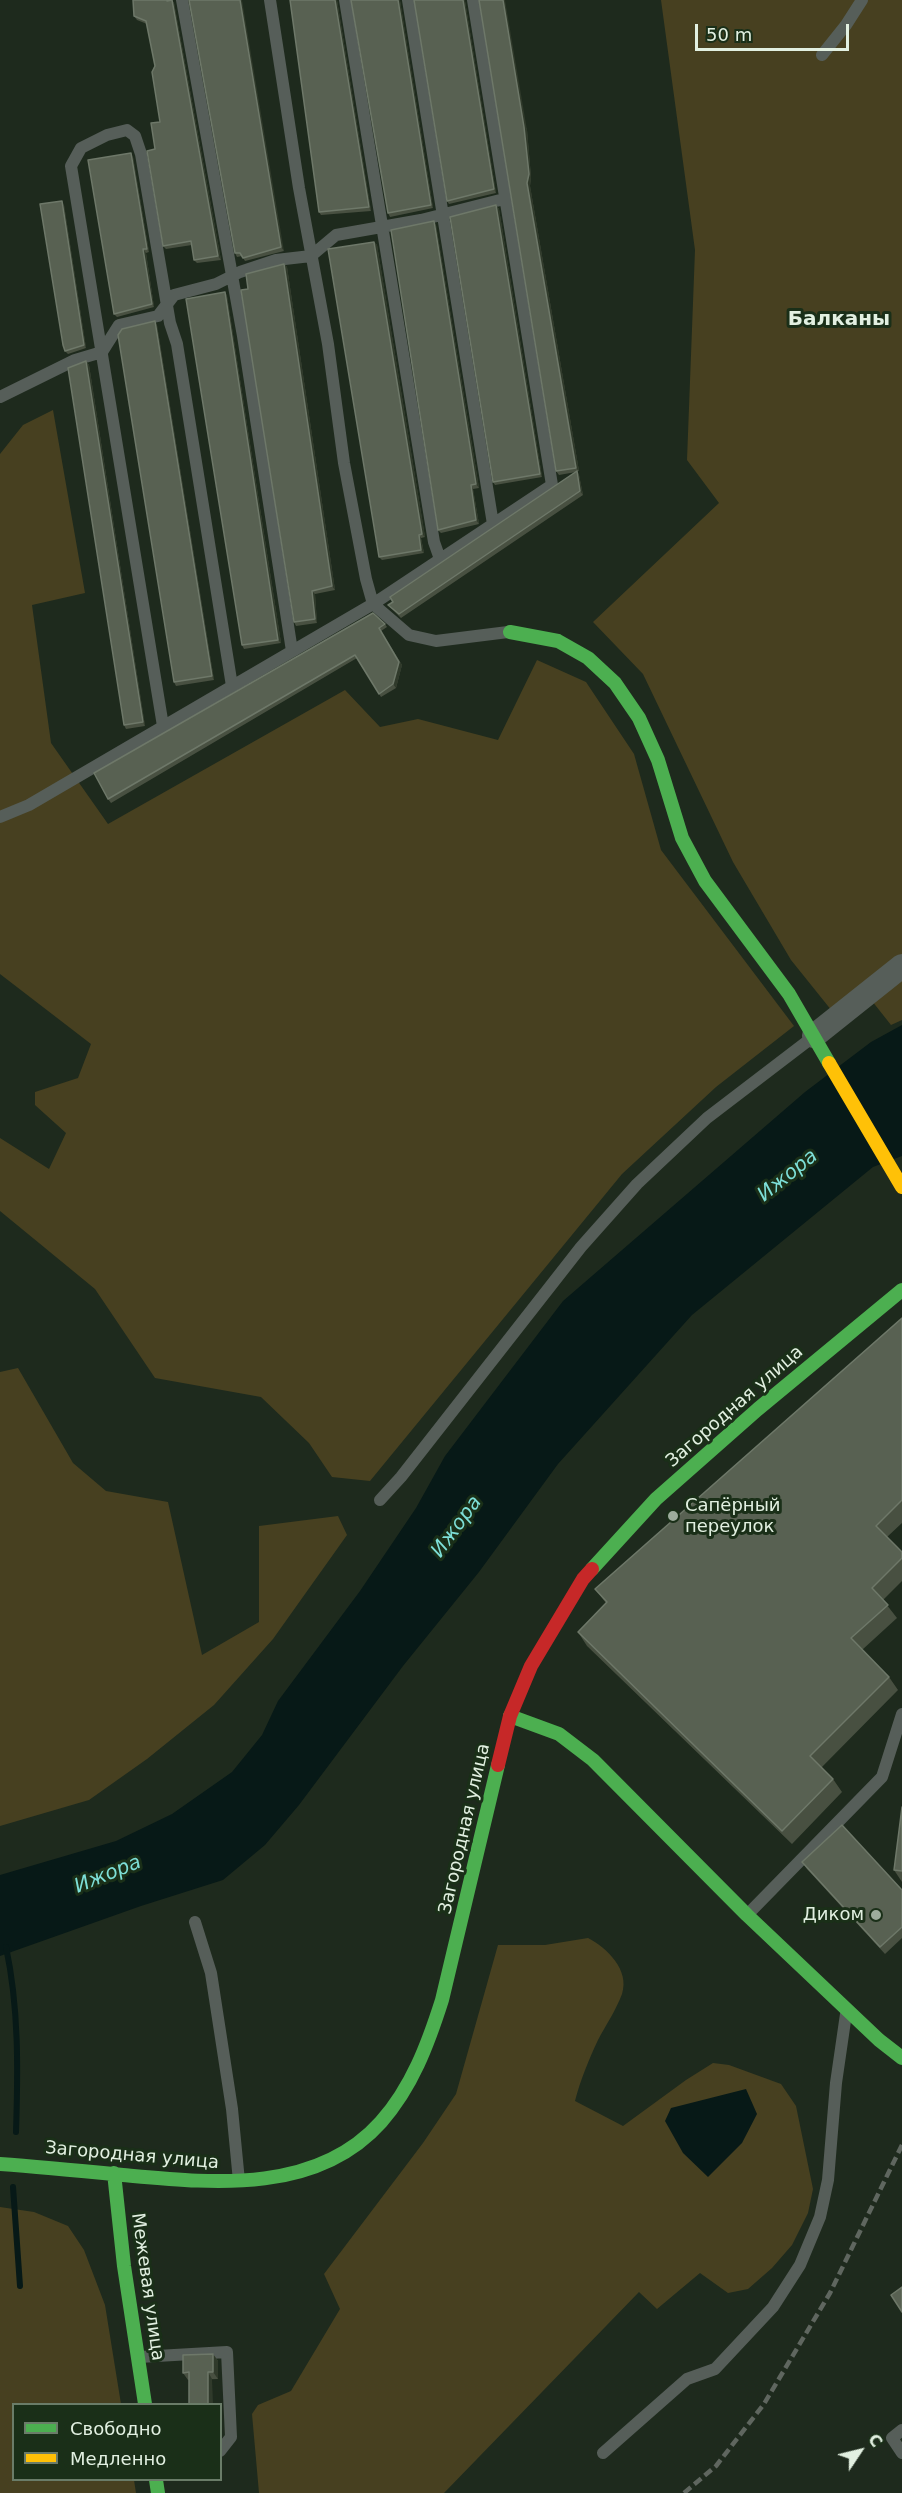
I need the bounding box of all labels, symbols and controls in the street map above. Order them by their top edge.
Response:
scale bar [698,12,852,50]
text: 50 m [706,24,752,45]
district label: Балканы [788,308,890,332]
water label: Ижора [753,1145,823,1207]
street label: Загородная улица [662,1342,808,1472]
water label: Ижора [427,1492,487,1562]
place label: Сапёрный переулок [685,1495,781,1538]
marker: Сапёрный переулок [666,1509,680,1523]
street label: Загородная улица [435,1742,495,1916]
water label: Ижора [71,1851,145,1899]
place label: Диком [803,1904,864,1926]
marker: Диком [869,1908,883,1922]
street label: Загородная улица [44,2138,220,2174]
street label: Межевая улица [126,2212,168,2362]
legend [12,2403,222,2481]
text: Свободно [70,2418,162,2439]
north arrow [830,2421,890,2481]
text: С [864,2430,886,2451]
text: Медленно [70,2448,166,2469]

